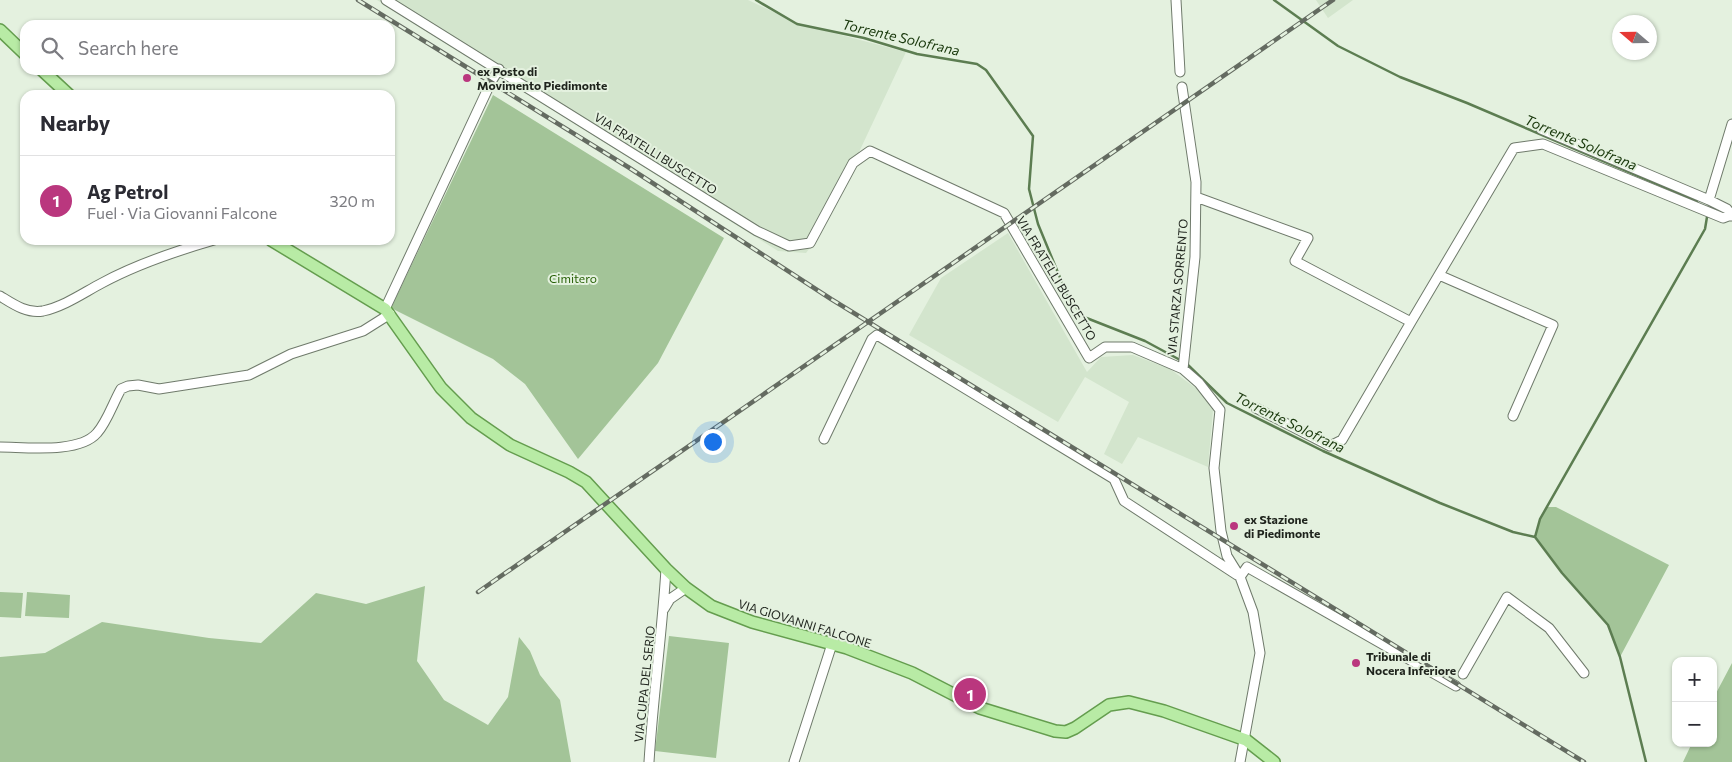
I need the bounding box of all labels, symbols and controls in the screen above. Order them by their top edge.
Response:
water label: Torrente Solofrana [840,15,962,59]
north arrow [1612,15,1657,60]
search box [20,20,395,75]
icon: search [38,34,66,62]
text: Search here [78,36,178,59]
place label: ex Posto di Movimento Piedimonte [477,64,607,92]
marker: ex Posto di Movimento Piedimonte [461,72,473,84]
street label: VIA FRATELLI BUSCETTO [592,109,720,197]
text: Nearby [40,110,110,135]
water label: Torrente Solofrana [1522,111,1640,173]
text: Ag Petrol [87,180,168,203]
text: 1 [52,191,60,210]
text: 320 m [330,191,375,210]
text: Fuel · Via Giovanni Falcone [87,203,277,222]
street label: VIA FRATELLI BUSCETTO [1014,213,1100,343]
street label: VIA STARZA SORRENTO [1164,218,1190,356]
park label: Cimitero [549,271,597,285]
water label: Torrente Solofrana [1232,388,1348,456]
your location [700,429,726,455]
place label: ex Stazione di Piedimonte [1244,512,1320,540]
marker: ex Stazione di Piedimonte [1228,520,1240,532]
street label: VIA GIOVANNI FALCONE [737,596,873,650]
street label: VIA CUPA DEL SERIO [631,625,657,743]
place label: Tribunale di Nocera Inferiore [1366,649,1456,677]
marker: Tribunale di Nocera Inferiore [1350,657,1362,669]
map controls [1672,657,1717,747]
button: + [1672,657,1717,702]
pin: 1 [954,675,986,713]
button: − [1672,702,1717,747]

